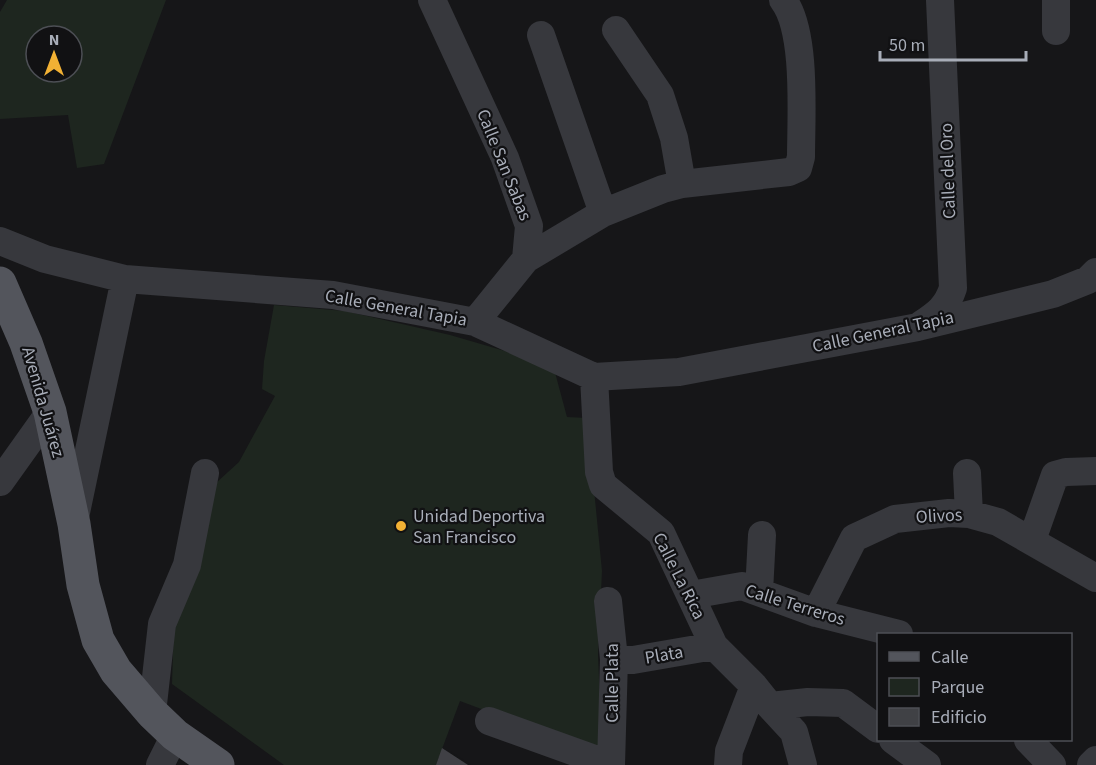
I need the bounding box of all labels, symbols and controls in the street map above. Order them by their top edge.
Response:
north arrow [24,24,84,84]
scale bar [880,24,1026,62]
text: N [49,29,59,51]
text: 50 m [889,33,925,58]
street label: Calle San Sabas [470,106,538,224]
street label: Calle del Oro [934,123,962,219]
street label: Calle General Tapia [323,283,469,333]
street label: Calle General Tapia [810,305,956,359]
street label: Avenida Juárez [15,344,71,461]
street label: Olivos [915,502,963,530]
place label: Unidad Deportiva San Francisco [413,504,545,550]
marker: Unidad Deportiva San Francisco [394,519,408,533]
street label: Calle La Rica [646,528,712,624]
street label: Calle Terreros [742,578,848,632]
legend [877,633,1072,741]
street label: Plata [643,639,685,671]
street label: Calle Plata [600,643,625,723]
text: Calle [931,645,969,670]
text: Parque [931,675,984,700]
text: Edificio [931,705,987,730]

